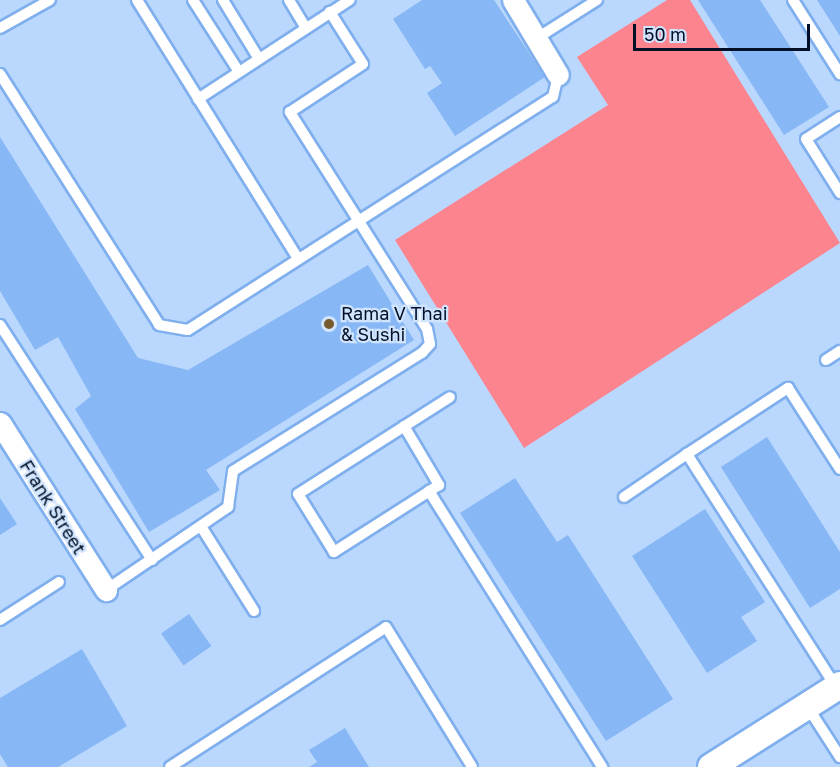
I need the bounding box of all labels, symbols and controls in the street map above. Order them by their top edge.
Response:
scale bar [636,12,813,50]
text: 50 m [644,23,686,45]
place label: Rama V Thai & Sushi [341,303,448,346]
marker: Rama V Thai & Sushi [322,317,336,331]
street label: Frank Street [16,456,90,558]

